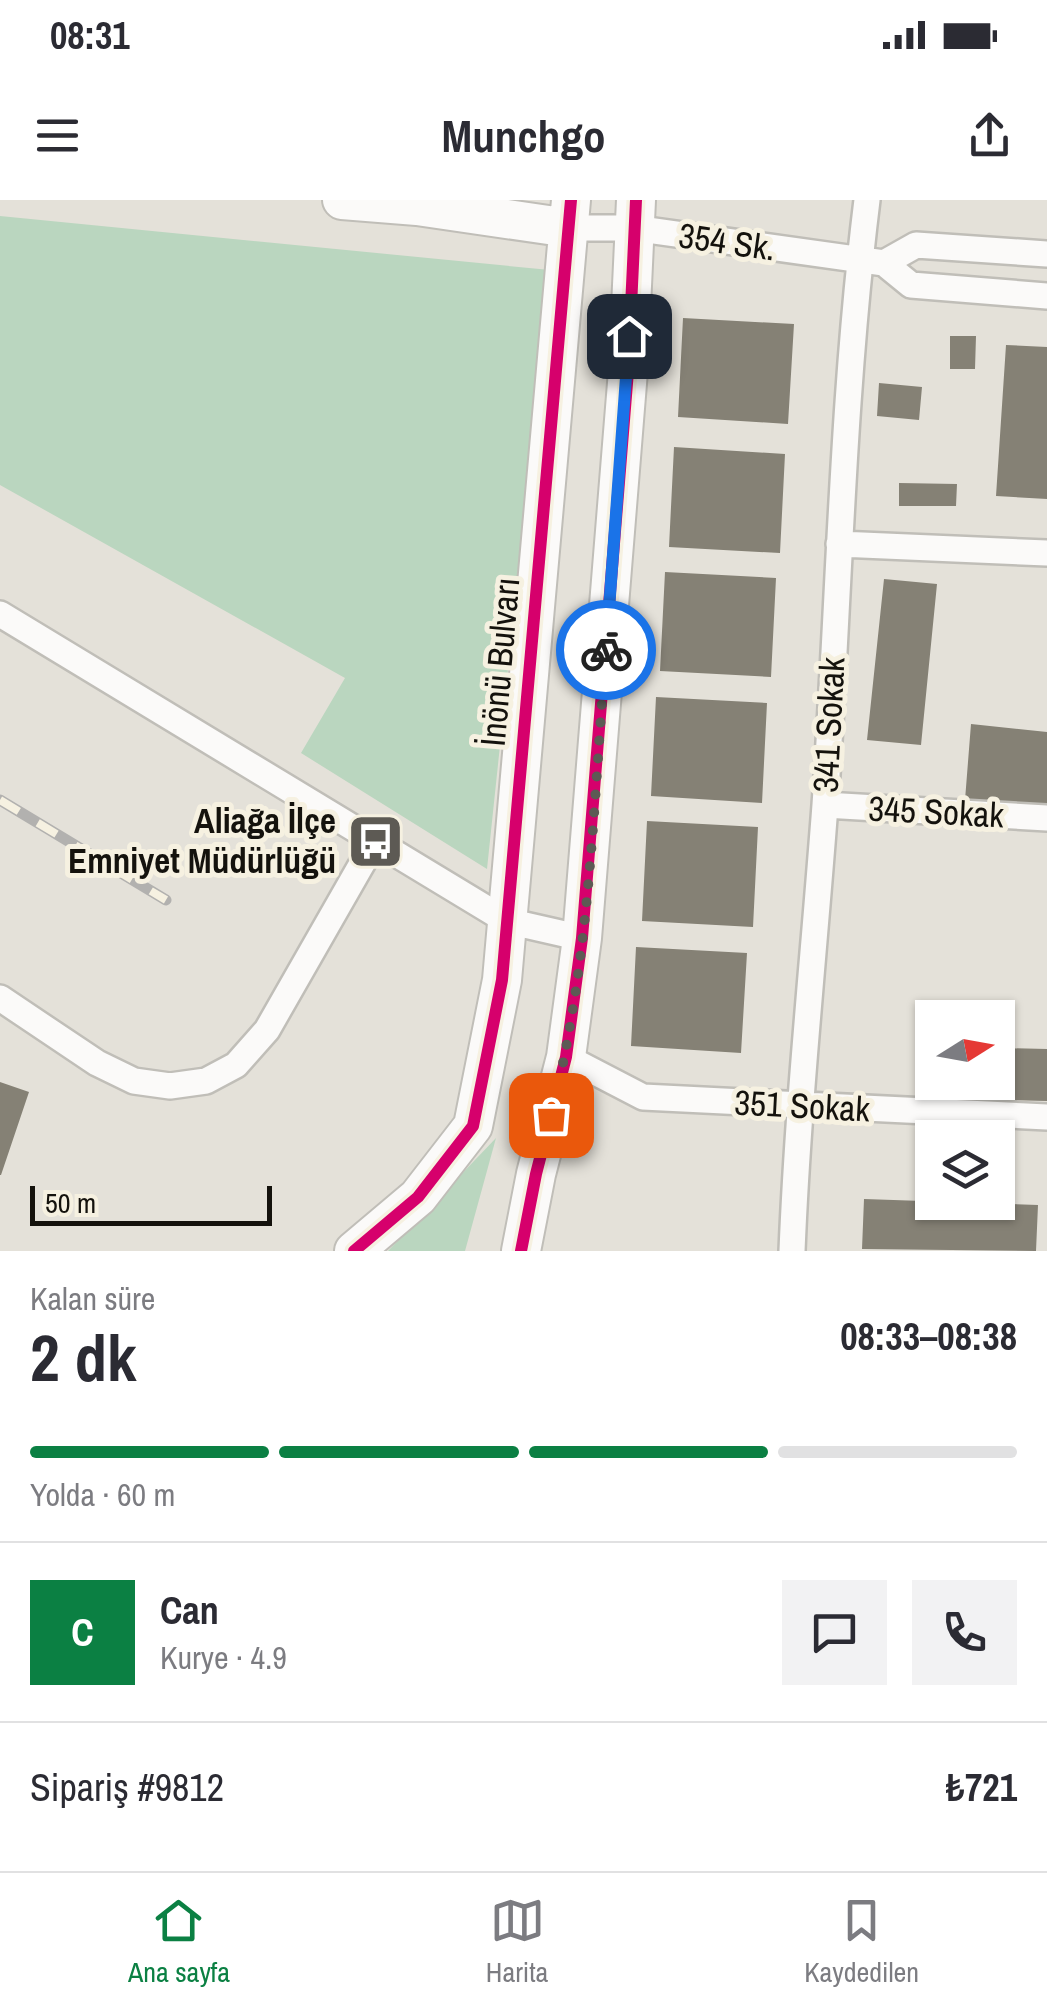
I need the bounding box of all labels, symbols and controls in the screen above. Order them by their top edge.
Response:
text: 08:31 [50,10,130,61]
text: Munchgo [442,105,605,166]
icon: menu [30,108,85,163]
icon: share [962,108,1017,163]
street label: 354 Sk. [676,211,779,272]
pin [587,294,672,379]
icon: home [602,309,657,364]
street label: İnönü Bulvarı [469,576,530,748]
courier [556,600,656,700]
icon: bike [579,623,634,678]
street label: 341 Sokak [801,655,856,794]
street label: 345 Sokak [867,784,1006,839]
place label: Aliağa İlçe Emniyet Müdürlüğü [68,797,336,884]
bus stop icon: Aliağa İlçe Emniyet Müdürlüğü [345,811,405,871]
north arrow [915,1000,1015,1100]
map controls [915,1000,1015,1220]
pin [509,1073,594,1158]
street label: 351 Sokak [733,1078,872,1133]
icon: bag [524,1088,579,1143]
button: layers [915,1120,1015,1220]
scale bar [30,1181,272,1226]
text: 50 m [45,1184,96,1222]
text: Kalan süre [30,1277,155,1320]
text: 08:33–08:38 [840,1311,1017,1362]
text: 2 dk [30,1314,137,1401]
text: Yolda · 60 m [30,1473,175,1516]
button: chat [782,1580,887,1685]
button: phone [912,1580,1017,1685]
text: Can [160,1585,219,1636]
text: C [71,1607,94,1658]
text: Kurye · 4.9 [160,1636,287,1679]
text: Sipariş #9812 [30,1762,224,1813]
text: ₺721 [946,1762,1017,1813]
tab: Ana sayfa [128,1893,230,1991]
tab: Harita [486,1893,548,1991]
tab: Kaydedilen [804,1893,919,1991]

